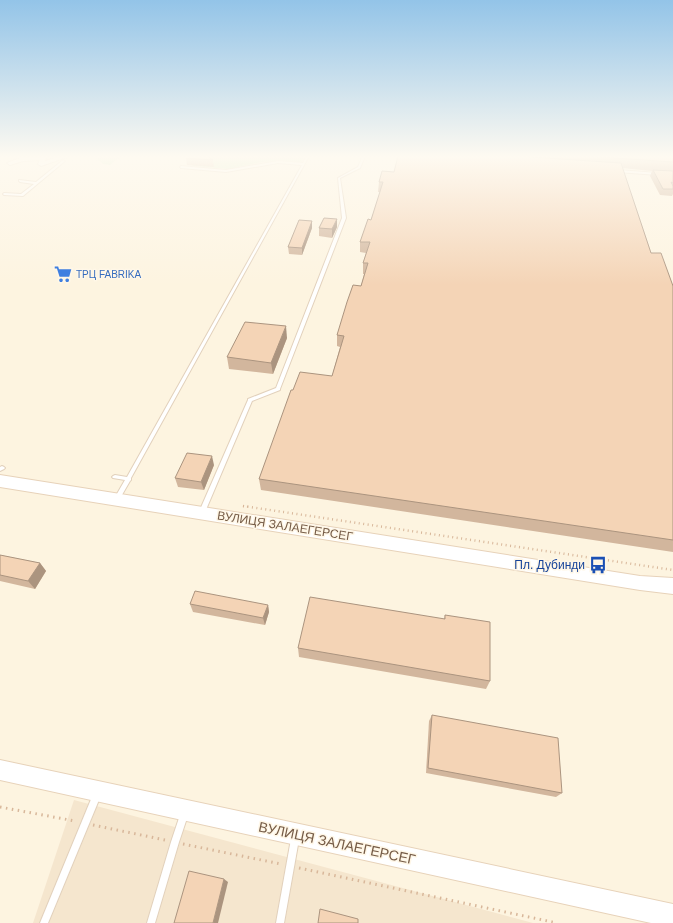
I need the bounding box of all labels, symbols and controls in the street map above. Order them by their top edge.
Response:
supermarket icon: ТРЦ FABRIKA [53,264,73,284]
place label: ТРЦ FABRIKA [76,269,142,280]
street label: ВУЛИЦЯ ЗАЛАЕГЕРСЕГ [216,508,354,544]
bus stop icon: Пл. Дубинди [588,555,608,575]
place label: Пл. Дубинди [514,558,585,572]
street label: ВУЛИЦЯ ЗАЛАЕГЕРСЕГ [257,819,417,868]

